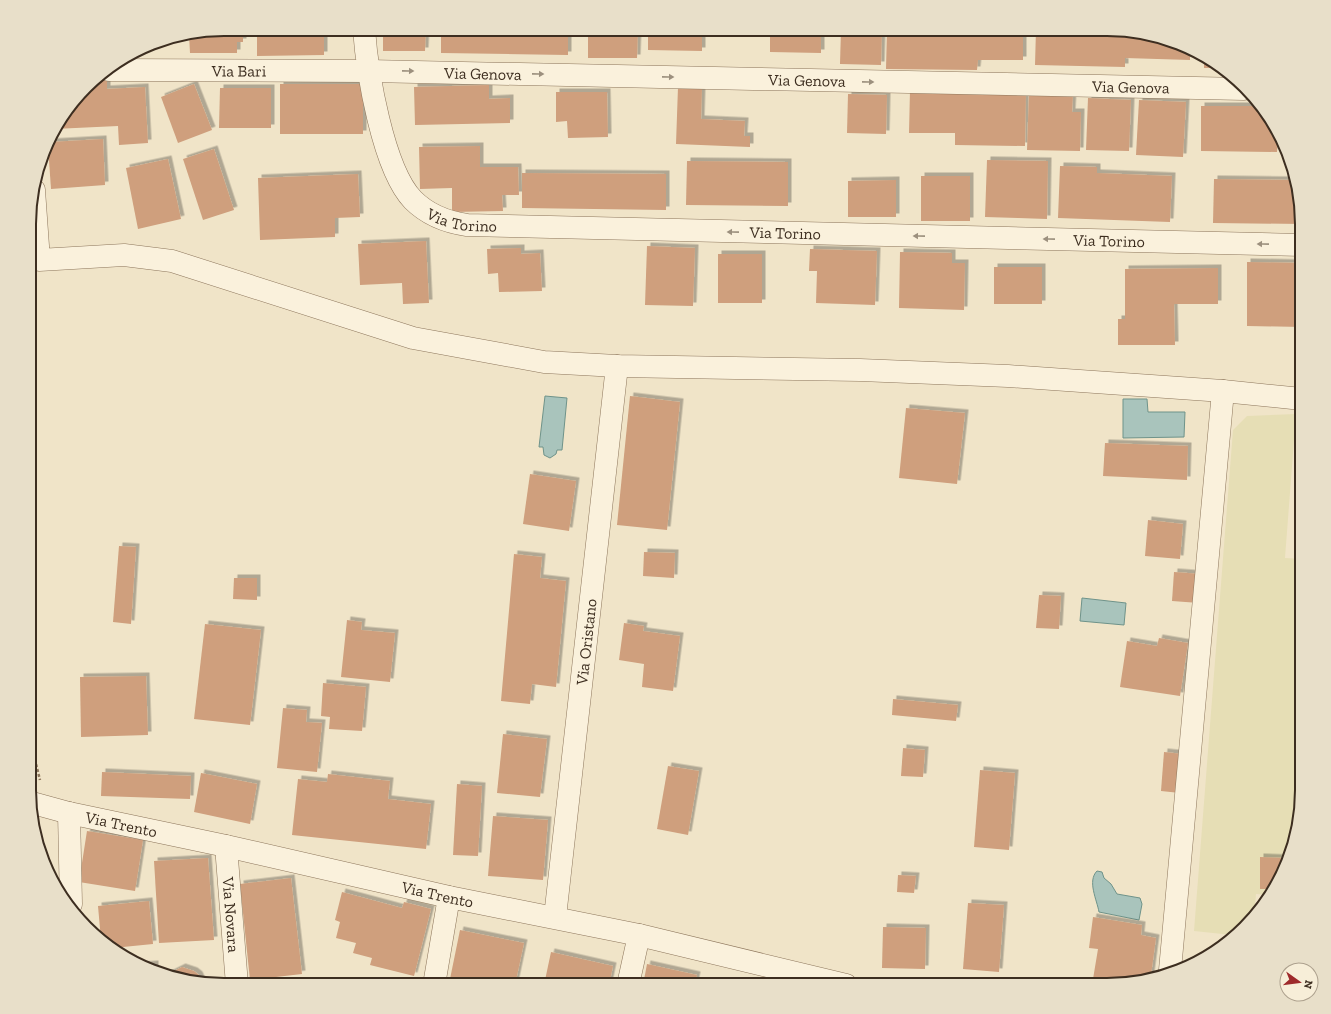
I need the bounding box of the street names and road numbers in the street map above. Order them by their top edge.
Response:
street label: Via Bari [211,61,267,80]
street label: Via Genova [443,63,522,84]
street label: Via Genova [767,70,846,90]
street label: Via Genova [1091,76,1170,97]
street label: Via Torino [423,203,497,235]
street label: Via Torino [748,222,821,243]
street label: Via Torino [1072,230,1145,251]
street label: Via Oristano [572,598,600,687]
street label: Via Trento [83,807,159,841]
street label: Via Novara [219,875,244,954]
street label: Via Trento [399,877,475,911]

